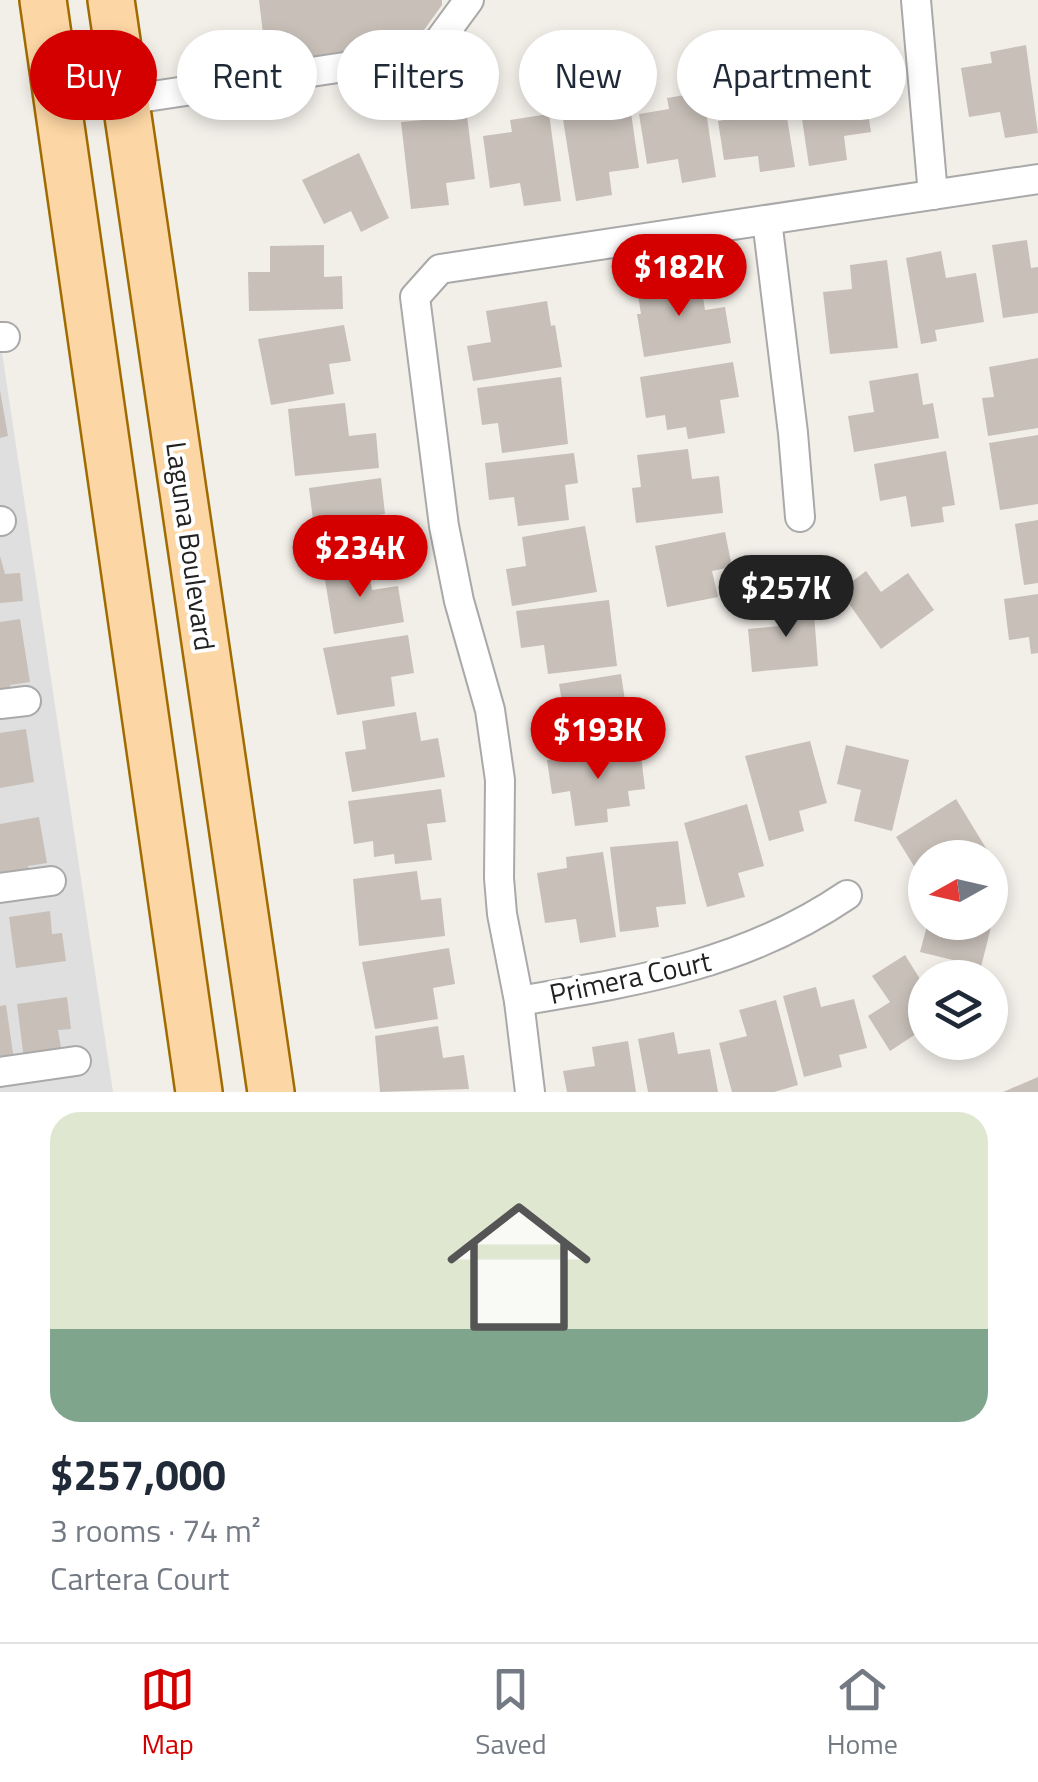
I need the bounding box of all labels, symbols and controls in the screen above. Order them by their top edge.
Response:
chip: Buy [30,30,157,120]
chip: Rent [177,30,317,120]
chip: Filters [337,30,499,120]
chip: New [519,30,657,120]
chip: Apartment [677,30,906,120]
pin: $182K [609,234,749,319]
text: $182K [634,242,724,290]
street label: Laguna Boulevard [155,439,227,653]
pin: $234K [290,515,430,600]
text: $234K [315,523,405,571]
pin: $257K [716,555,856,640]
text: $257K [741,563,831,611]
pin: $193K [528,697,668,782]
text: $193K [553,705,643,753]
north arrow [908,840,1008,940]
map controls [908,840,1008,1060]
street label: Primera Court [545,939,715,1015]
button: layers [908,960,1008,1060]
icon: home [429,1177,609,1357]
text: $257,000 [50,1442,226,1506]
text: 3 rooms · 74 m² [50,1506,261,1554]
text: Cartera Court [50,1554,229,1602]
tab: Map [140,1662,195,1765]
tab: Saved [475,1662,547,1765]
tab: Home [827,1662,898,1765]

